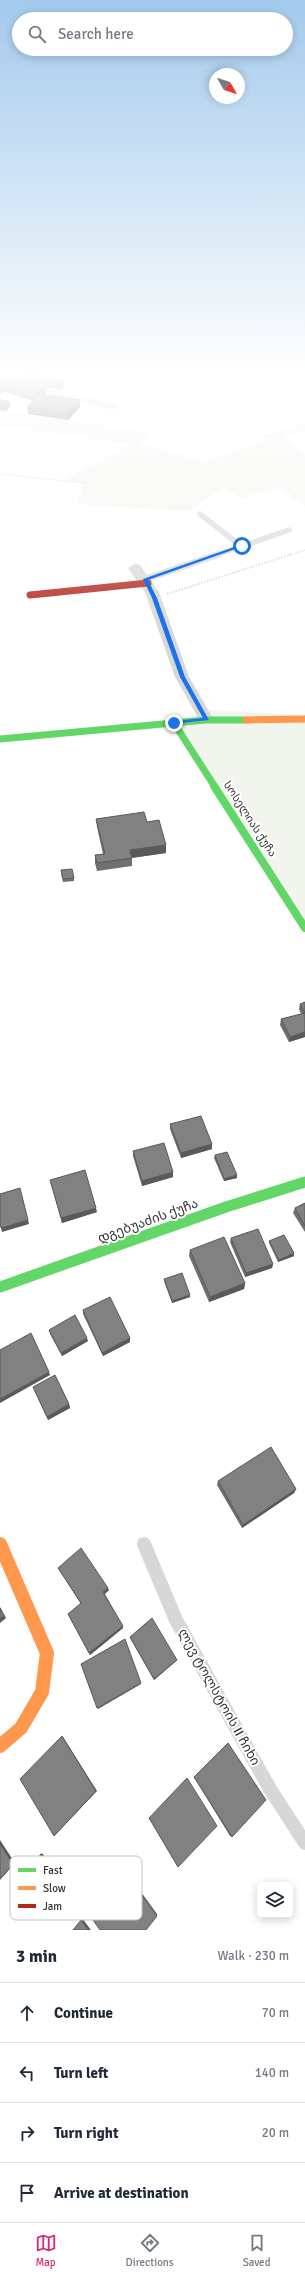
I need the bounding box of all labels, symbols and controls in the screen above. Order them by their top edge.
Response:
search box [12,12,293,56]
icon: search [26,23,48,45]
text: Search here [58,25,134,43]
north arrow [209,68,245,104]
route start [233,537,251,555]
route end [165,714,183,732]
street label: სოსელიას ქუჩა [221,779,279,859]
street label: დგებუაძის ქუჩა [96,1195,200,1247]
street label: ლევ ტოლსტოის II ჩიხი [175,1626,263,1768]
legend [10,1856,142,1920]
text: Fast [43,1864,63,1877]
text: Slow [43,1882,66,1895]
map controls [257,1882,293,1918]
button: layers [257,1882,293,1918]
text: Jam [43,1900,62,1913]
text: 3 min [16,1946,57,1967]
text: Walk · 230 m [218,1948,289,1964]
icon: ahead [16,2002,38,2024]
text: Continue [54,2004,113,2022]
text: 70 m [262,2005,289,2021]
icon: left [16,2062,38,2084]
text: Turn left [54,2064,108,2082]
text: 140 m [255,2065,289,2081]
icon: right [16,2122,38,2144]
text: Turn right [54,2124,119,2142]
text: 20 m [262,2125,289,2141]
icon: arrive [16,2182,38,2204]
text: Arrive at destination [54,2184,189,2202]
tab: Map [35,2232,57,2269]
tab: Directions [126,2232,174,2269]
tab: Saved [243,2232,270,2269]

